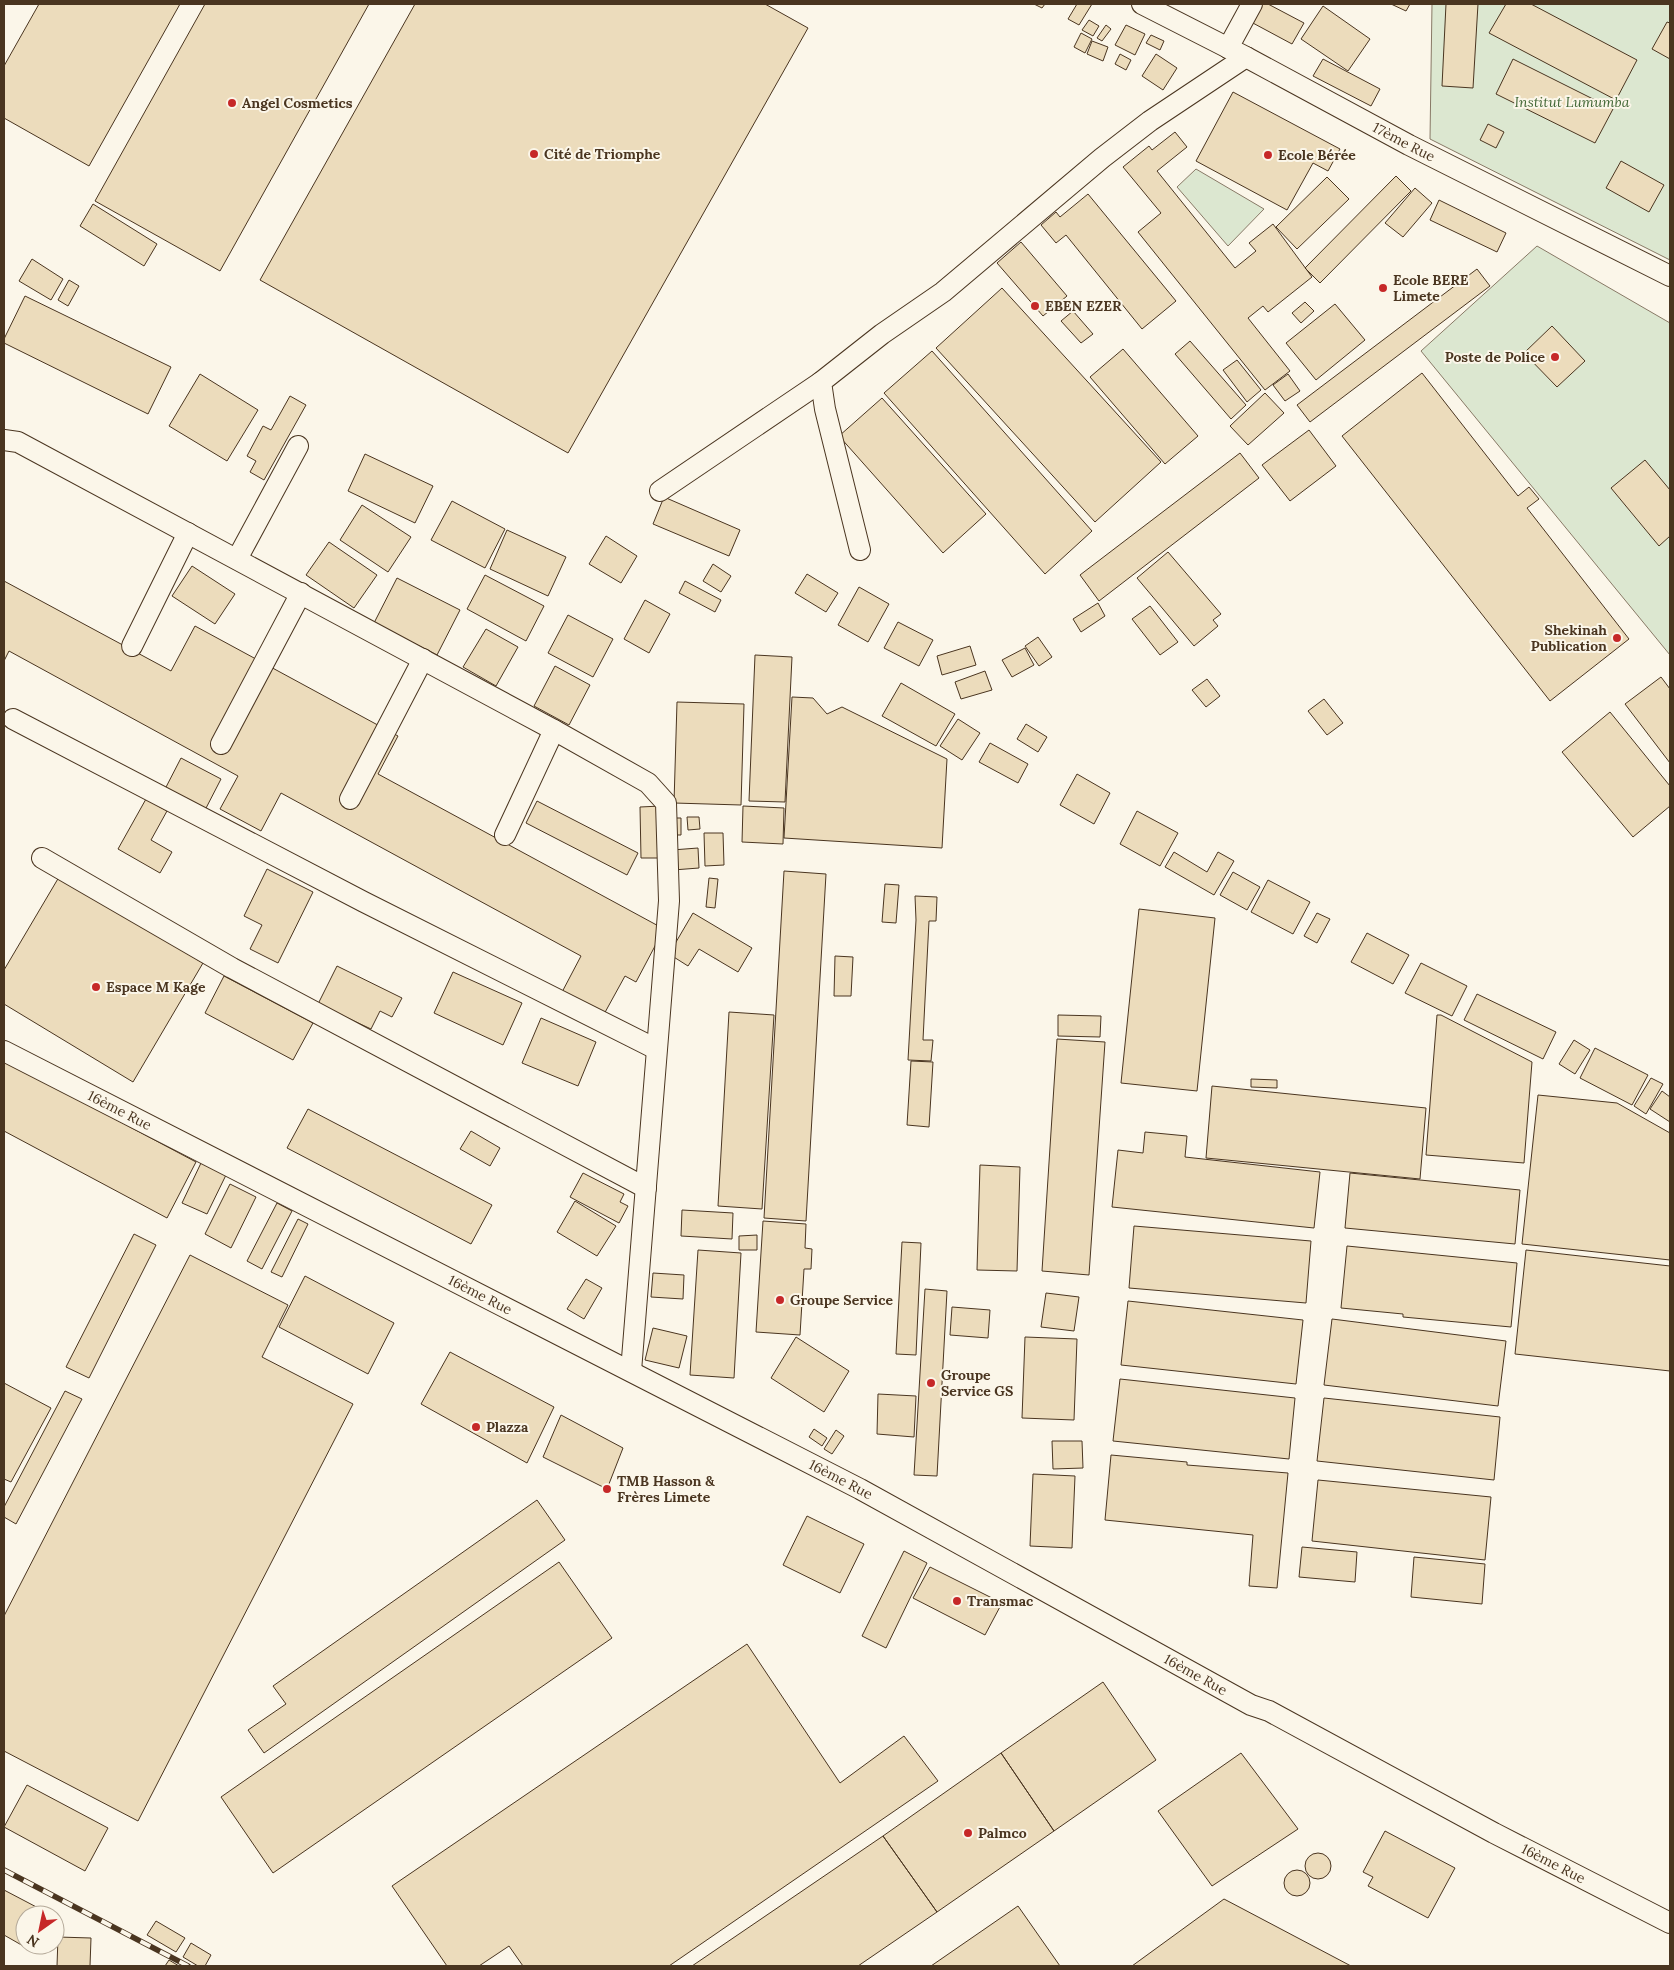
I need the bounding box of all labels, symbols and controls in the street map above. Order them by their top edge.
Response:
park label: Institut Lumumba [1515,93,1630,111]
place label: Angel Cosmetics [242,94,353,112]
marker: Angel Cosmetics [226,97,238,109]
street label: 17ème Rue [1370,118,1438,166]
place label: Cité de Triomphe [544,145,661,163]
place label: Ecole Bérée [1278,146,1356,164]
marker: Cité de Triomphe [528,148,540,160]
marker: Ecole Bérée [1262,149,1274,161]
place label: Ecole BERE Limete [1393,271,1469,305]
marker: Ecole BERE Limete [1377,282,1389,294]
place label: EBEN EZER [1045,297,1122,315]
marker: EBEN EZER [1029,300,1041,312]
place label: Poste de Police [1445,348,1545,366]
marker: Poste de Police [1549,351,1561,363]
place label: Shekinah Publication [1531,621,1607,655]
marker: Shekinah Publication [1611,632,1623,644]
place label: Espace M Kage [106,978,206,996]
marker: Espace M Kage [90,981,102,993]
street label: 16ème Rue [85,1086,155,1134]
street label: 16ème Rue [445,1271,516,1319]
place label: Groupe Service [790,1291,893,1309]
marker: Groupe Service [774,1294,786,1306]
place label: Groupe Service GS [941,1366,1013,1400]
marker: Groupe Service GS [925,1377,937,1389]
place label: Plazza [486,1418,529,1436]
marker: Plazza [470,1421,482,1433]
street label: 16ème Rue [806,1455,876,1503]
place label: TMB Hasson & Frères Limete [617,1472,715,1506]
marker: TMB Hasson & Frères Limete [601,1483,613,1495]
place label: Transmac [967,1592,1034,1610]
marker: Transmac [951,1595,963,1607]
street label: 16ème Rue [1161,1650,1231,1699]
place label: Palmco [978,1824,1027,1842]
marker: Palmco [962,1827,974,1839]
street label: 16ème Rue [1519,1840,1589,1887]
north arrow [15,1905,65,1955]
text: N [23,1930,42,1951]

